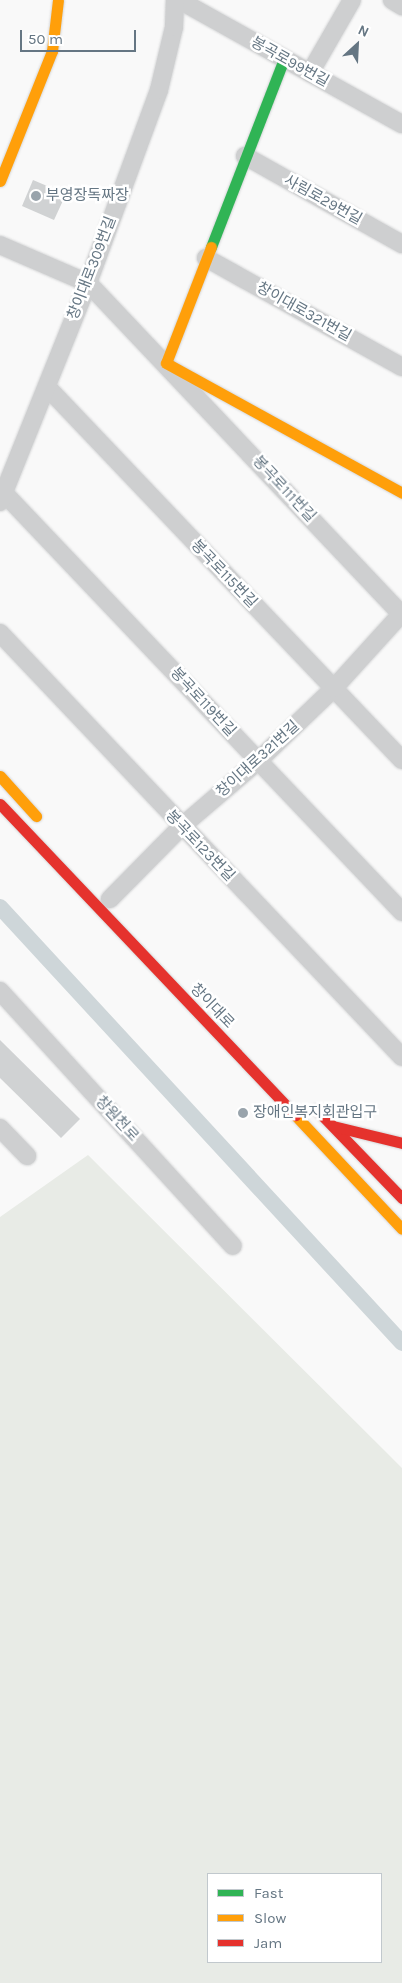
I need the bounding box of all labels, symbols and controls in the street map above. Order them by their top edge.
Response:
scale bar [22,20,139,52]
north arrow [332,20,382,70]
text: N [355,21,372,41]
text: 50 m [28,30,63,48]
street label: 봉곡로99번길 [248,33,332,91]
street label: 사림로29번길 [281,171,365,229]
place label: 부영장독짜장 [46,187,129,205]
marker: 부영장독짜장 [30,190,42,202]
street label: 창이대로309번길 [64,214,120,322]
street label: 창이대로321번길 [254,279,354,345]
street label: 봉곡로111번길 [249,452,319,526]
street label: 봉곡로115번길 [187,536,261,612]
street label: 봉곡로119번길 [167,664,239,740]
street label: 창이대로321번길 [213,717,303,801]
street label: 봉곡로123번길 [162,807,238,885]
street label: 창이대로 [186,980,238,1032]
street label: 창원천로 [92,1093,142,1145]
place label: 장애인복지회관입구 [253,1104,377,1122]
marker: 장애인복지회관입구 [237,1107,249,1119]
legend [207,1873,382,1963]
text: Fast [254,1884,283,1902]
text: Slow [254,1909,286,1927]
text: Jam [254,1934,282,1952]

